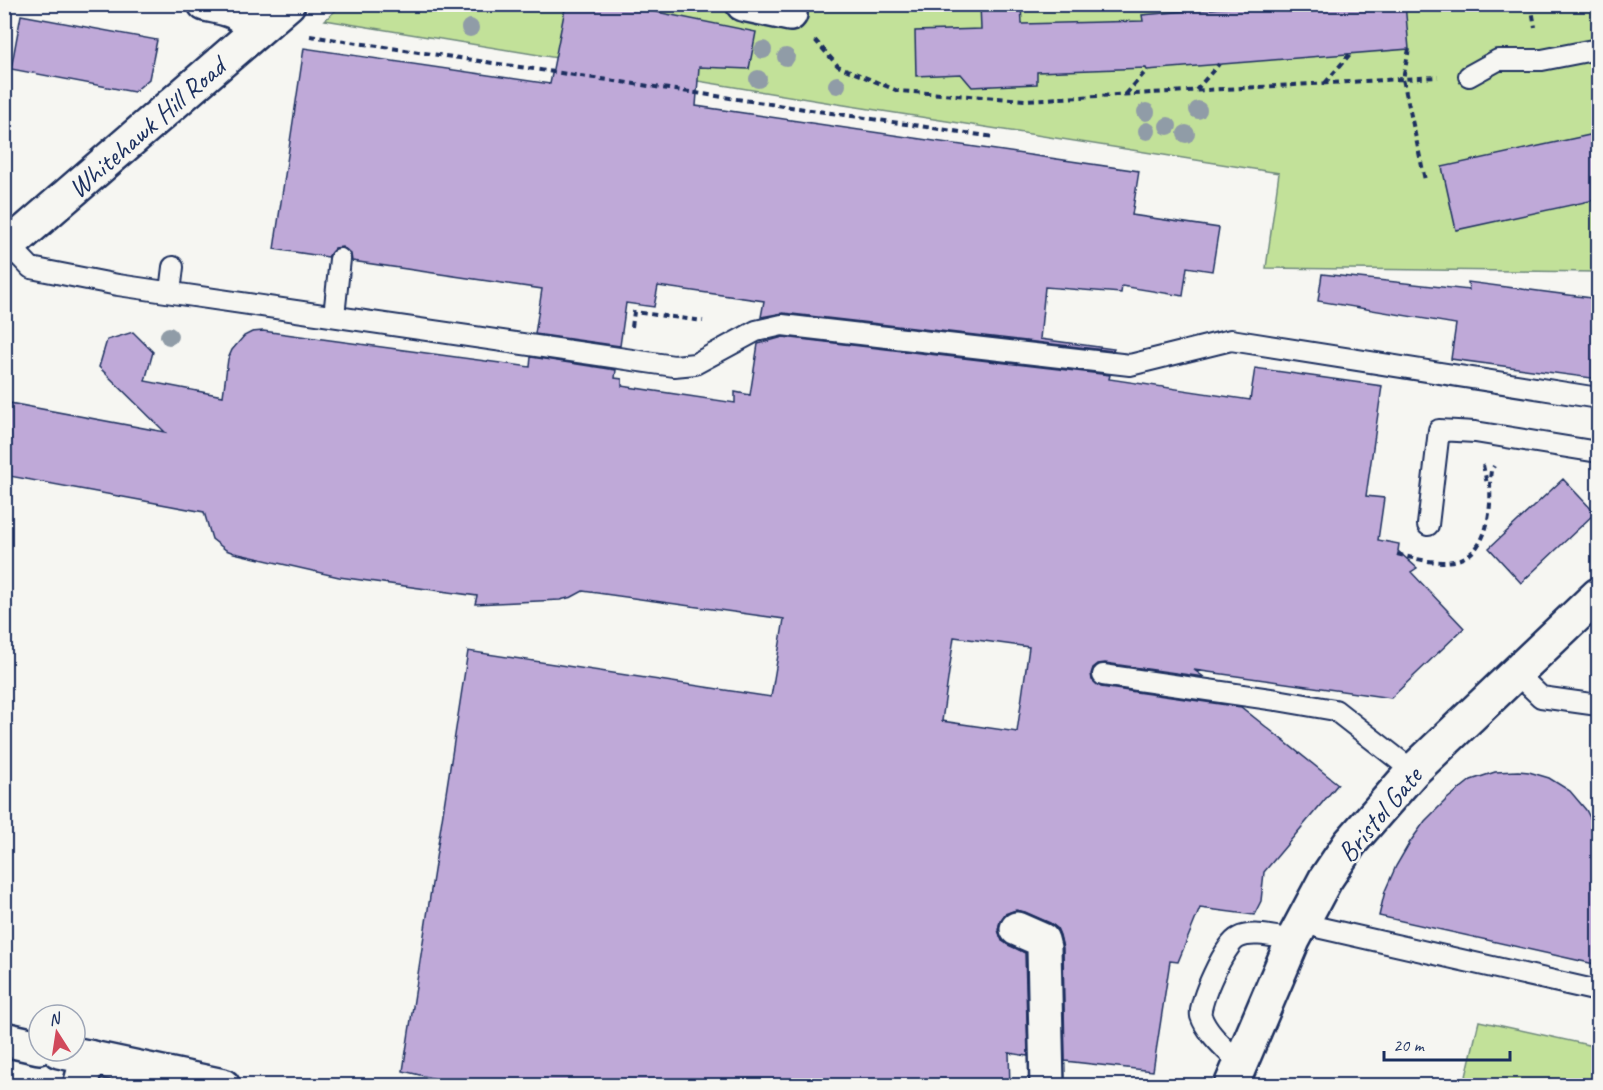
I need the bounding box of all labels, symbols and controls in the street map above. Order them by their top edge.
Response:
street label: Whitehawk Hill Road [60,47,235,205]
street label: Bristol Gate [1329,758,1431,869]
north arrow [27,1003,87,1063]
text: N [47,1008,64,1030]
scale bar [1384,1024,1510,1062]
text: 20 m [1393,1034,1426,1056]

